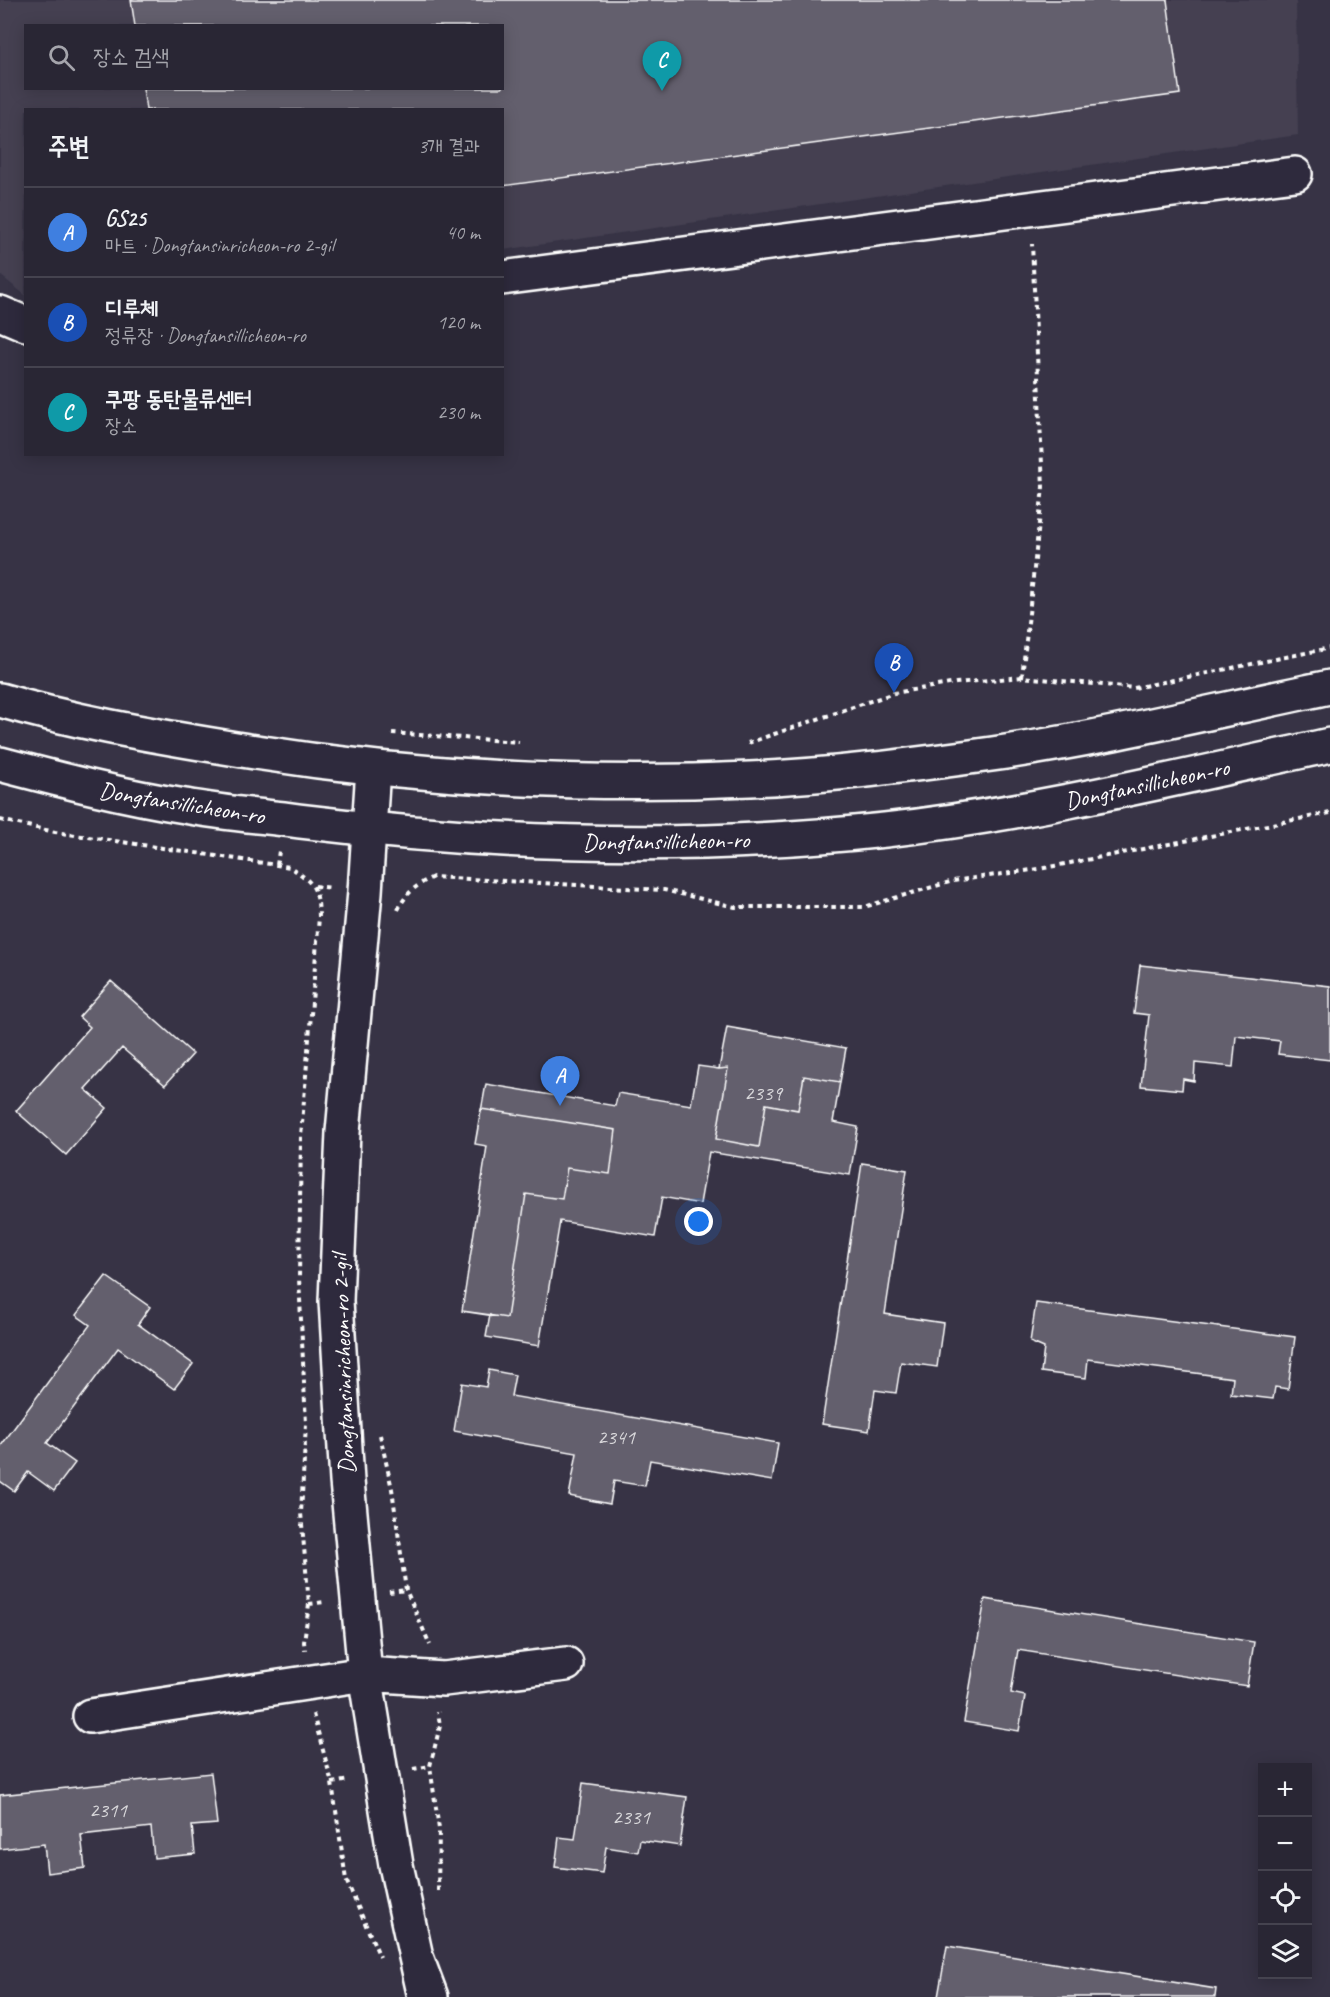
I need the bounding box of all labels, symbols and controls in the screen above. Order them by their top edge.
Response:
search box [24,24,504,90]
icon: search [45,41,78,74]
pin: C [642,42,682,91]
text: 장소 검색 [93,43,169,71]
text: 주변 [48,130,90,163]
text: 3개 결과 [418,134,480,159]
text: GS25 [105,205,146,233]
text: A [62,220,73,245]
text: 40 m [446,220,480,245]
text: 마트 · Dongtansinricheon-ro 2-gil [105,233,334,258]
text: 디루체 [105,295,158,323]
text: B [62,310,73,335]
text: 120 m [437,310,480,335]
text: 정류장 · Dongtansillicheon-ro [105,323,306,348]
text: 쿠팡 동탄물류센터 [105,385,252,413]
text: C [63,400,72,425]
text: 230 m [437,400,480,425]
text: 장소 [105,413,137,438]
pin: B [874,644,914,693]
street label: Dongtansillicheon-ro [1062,752,1233,816]
street label: Dongtansillicheon-ro [97,775,268,831]
street label: Dongtansillicheon-ro [582,825,751,857]
pin: A [540,1056,580,1106]
house number: 2339 [744,1080,783,1106]
your location [684,1207,713,1236]
street label: Dongtansinricheon-ro 2-gil [324,1250,362,1474]
house number: 2341 [597,1424,636,1450]
map controls [1258,1763,1312,1979]
button: + [1258,1763,1312,1817]
house number: 2311 [89,1797,128,1823]
house number: 2331 [612,1804,651,1830]
button: − [1258,1817,1312,1871]
button: locate [1258,1871,1312,1925]
button: layers [1258,1925,1312,1979]

